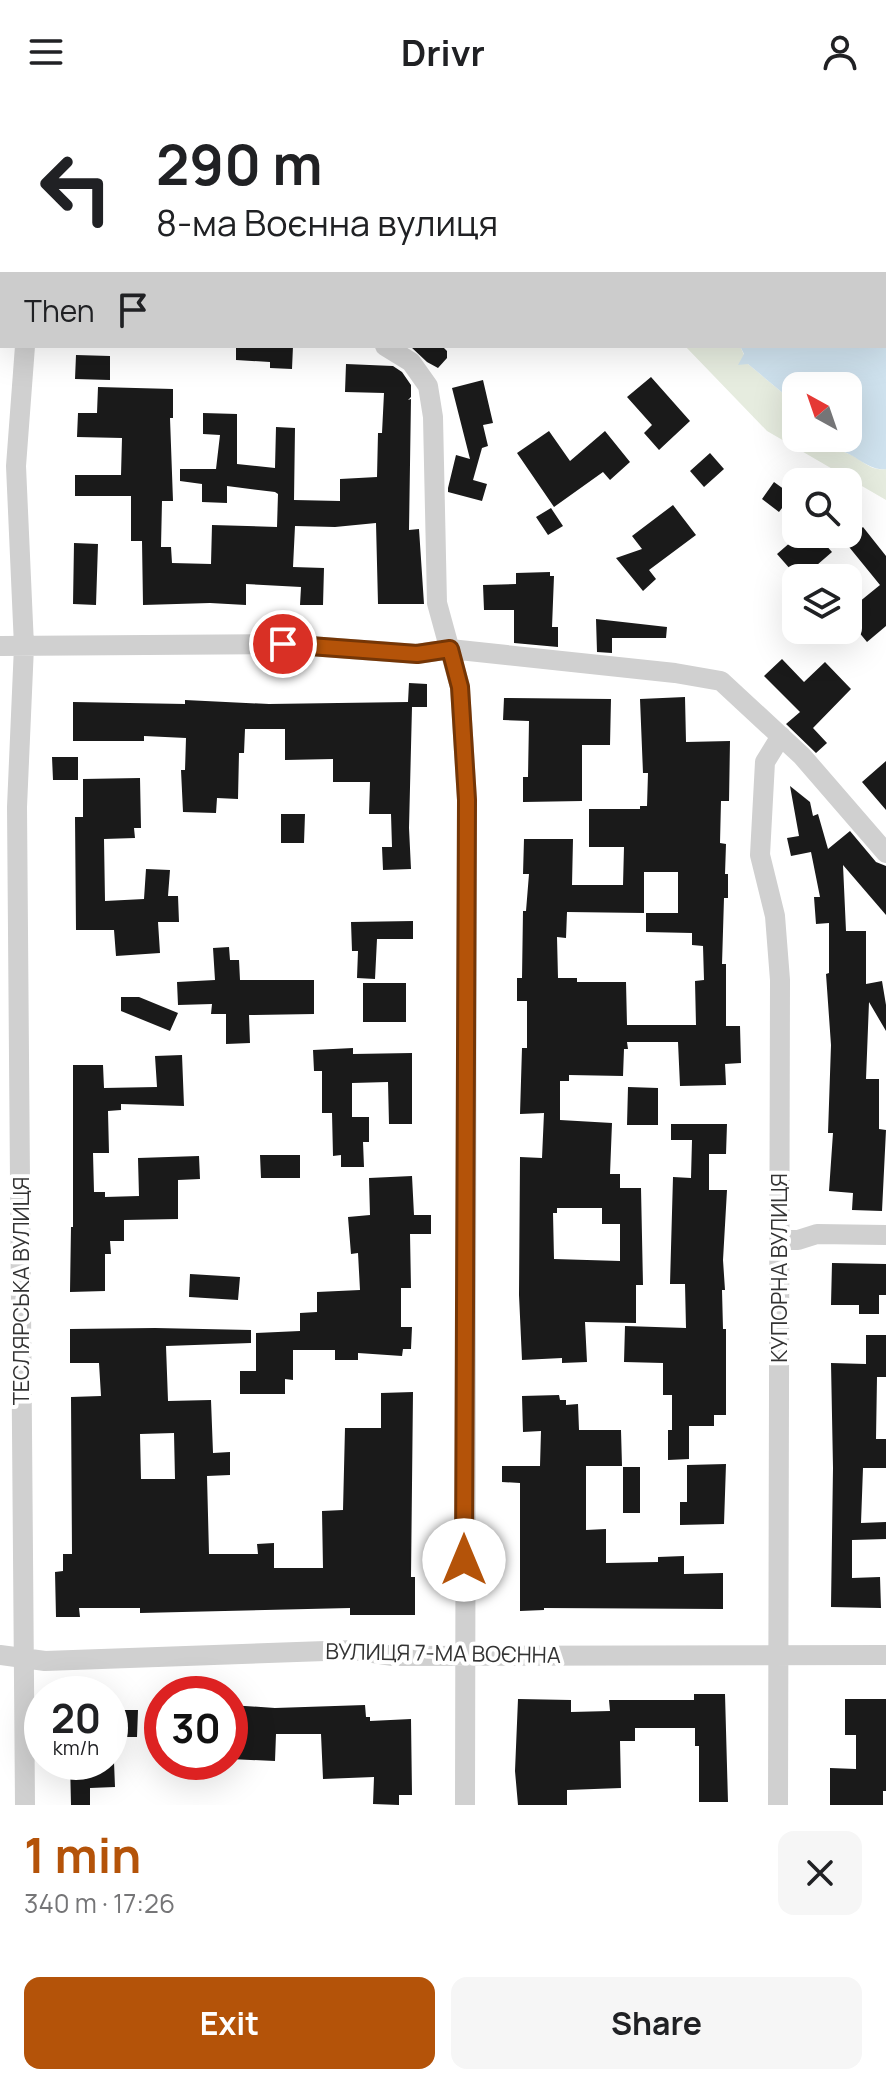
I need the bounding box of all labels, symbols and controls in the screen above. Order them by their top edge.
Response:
text: Drivr [401,28,485,77]
icon: menu [24,30,68,74]
icon: person [818,30,862,74]
text: 290 m [156,125,323,202]
icon: left [24,136,128,240]
text: 8-ма Воєнна вулиця [156,198,498,247]
icon: arrive [111,288,155,332]
text: Then [24,290,95,331]
north arrow [782,372,862,452]
map controls [782,372,862,644]
button: search [782,468,862,548]
button: layers [782,564,862,644]
pin [249,610,317,678]
icon: arrive [261,622,305,666]
street label: КУПОРНА ВУЛИЦЯ [764,1173,794,1363]
street label: ТЕСЛЯРСЬКА ВУЛИЦЯ [6,1177,36,1405]
position arrow [422,1518,506,1602]
street label: ВУЛИЦЯ 7-МА ВОЄННА [325,1636,561,1670]
speed limit sign: 30 [144,1676,248,1780]
text: 20 [51,1690,101,1745]
text: km/h [53,1734,99,1761]
text: 1 min [24,1822,141,1887]
button: close [778,1831,862,1915]
text: 340 m · 17:26 [24,1885,175,1921]
button: Exit [24,1977,435,2069]
button: Share [451,1977,862,2069]

